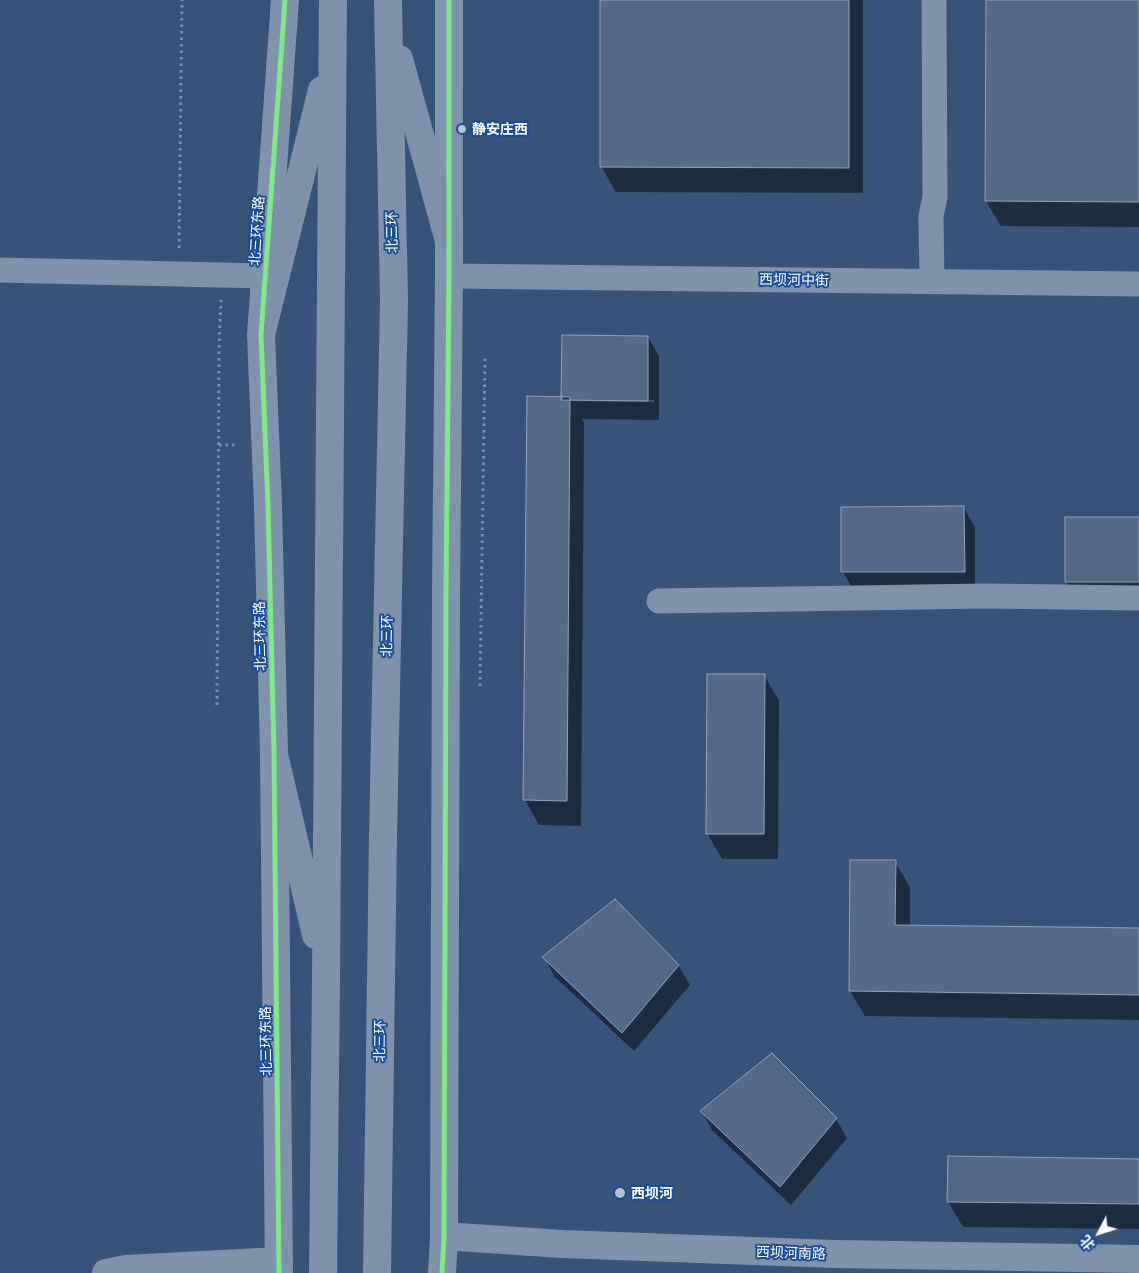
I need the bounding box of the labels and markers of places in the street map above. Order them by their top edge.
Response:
place label: 静安庄西 [472,121,528,137]
marker: 静安庄西 [456,123,468,135]
place label: 西坝河 [631,1185,673,1201]
marker: 西坝河 [613,1186,627,1200]

